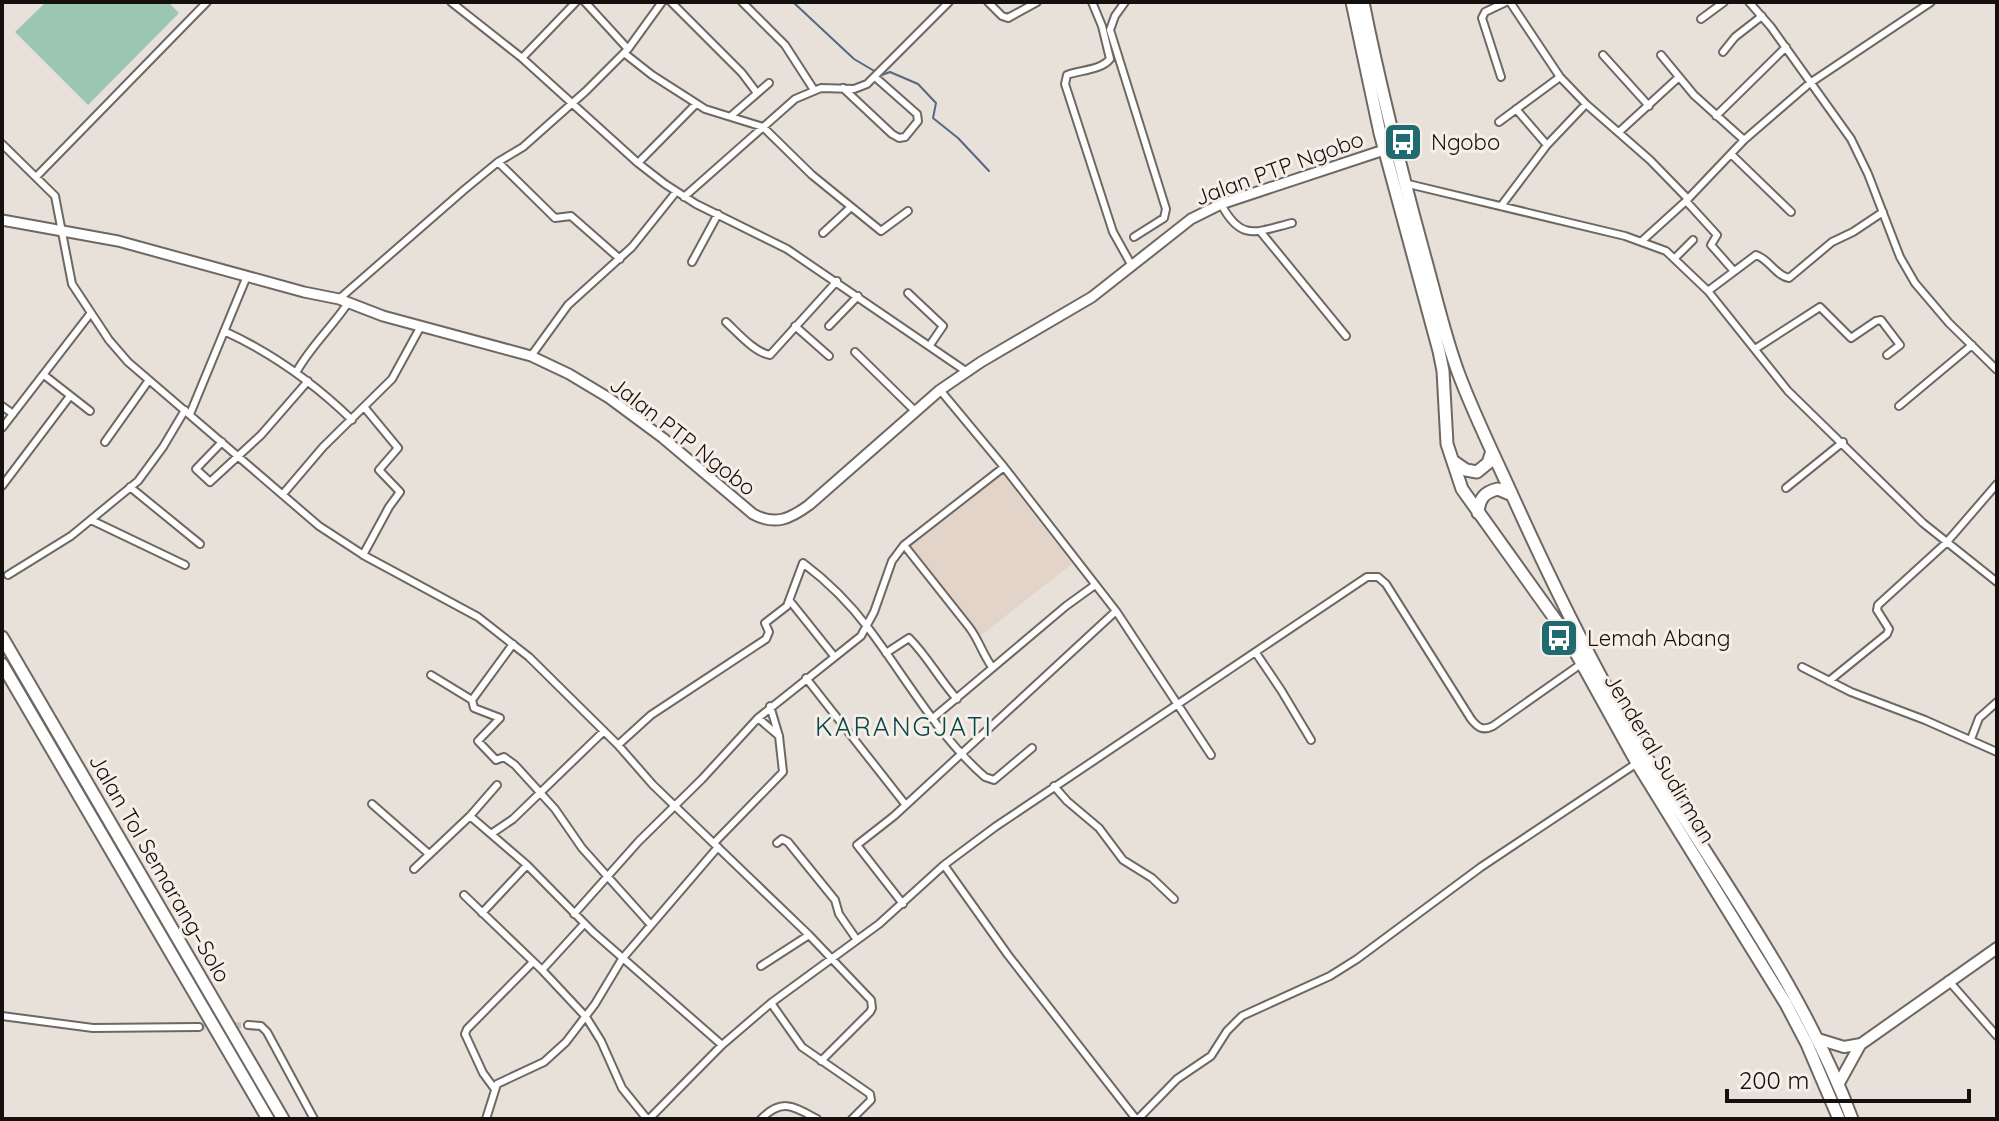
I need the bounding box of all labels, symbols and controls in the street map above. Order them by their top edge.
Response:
bus stop icon: Ngobo [1382,121,1424,163]
street label: Jalan PTP Ngobo [1191,124,1367,212]
place label: Ngobo [1431,128,1500,156]
street label: Jalan PTP Ngobo [604,370,762,502]
bus stop icon: Lemah Abang [1538,617,1580,659]
place label: Lemah Abang [1587,624,1730,652]
street label: Jenderal Sudirman [1598,668,1722,848]
district label: KARANGJATI [815,710,993,743]
street label: Jalan Tol Semarang–Solo [83,749,237,987]
scale bar [1727,1053,1969,1103]
text: 200 m [1739,1065,1809,1095]

